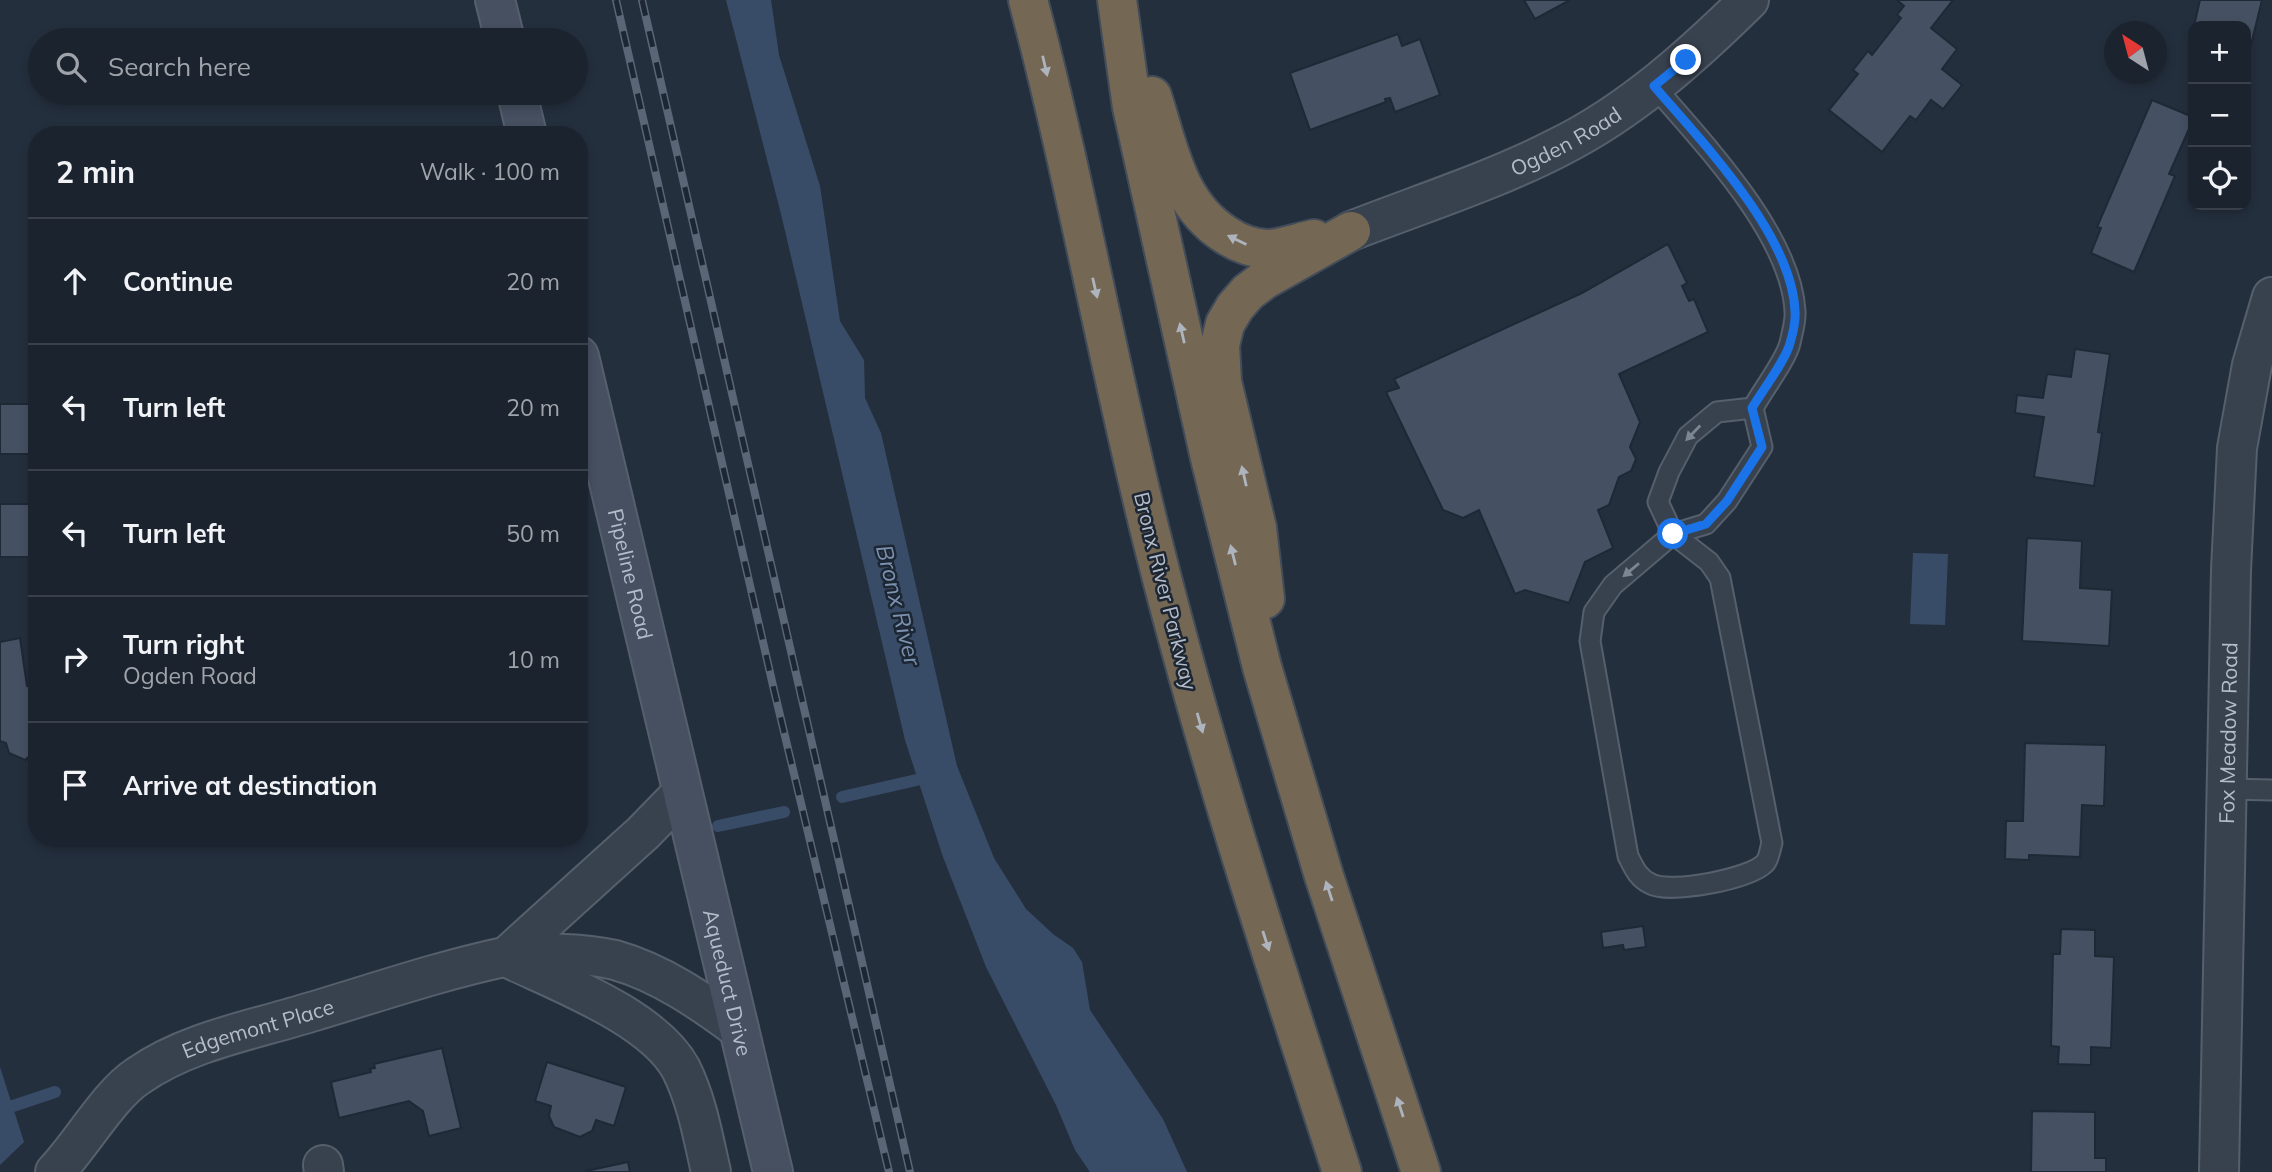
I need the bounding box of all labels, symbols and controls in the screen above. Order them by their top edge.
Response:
north arrow [2104,21,2167,84]
map controls [2188,21,2251,210]
button: + [2188,21,2251,84]
search box [28,28,588,105]
route end [1670,44,1701,75]
icon: search [52,48,90,86]
text: Search here [108,50,251,83]
one-way arrow [1040,55,1051,77]
button: − [2188,84,2251,147]
street label: Ogden Road [1506,101,1626,181]
button: locate [2188,147,2251,210]
text: 2 min [56,153,135,191]
text: Walk · 100 m [420,157,560,186]
one-way arrow [1227,235,1247,246]
icon: ahead [56,262,94,300]
text: Continue [123,265,233,298]
text: 20 m [506,267,560,296]
one-way arrow [1090,277,1101,299]
one-way arrow [1176,322,1187,344]
icon: left [56,388,94,426]
text: Turn left [123,391,225,424]
text: 20 m [506,393,560,422]
one-way arrow [1684,425,1701,442]
one-way arrow [1239,465,1250,487]
street label: Bronx River Parkway [1129,489,1203,693]
street label: Pipeline Road [603,506,659,642]
icon: left [56,514,94,552]
text: Turn left [123,517,225,550]
route start [1657,518,1688,549]
text: 50 m [506,519,560,548]
water label: Bronx River [870,542,928,670]
one-way arrow [1227,543,1238,565]
one-way arrow [1622,562,1639,577]
text: Turn right [123,628,244,661]
icon: right [56,640,94,678]
street label: Fox Meadow Road [2213,642,2243,824]
text: 10 m [506,645,560,674]
text: Ogden Road [123,661,257,690]
one-way arrow [1196,713,1206,734]
icon: arrive [56,766,94,804]
text: Arrive at destination [123,769,378,802]
one-way arrow [1323,880,1334,901]
street label: Aqueduct Drive [698,906,758,1059]
one-way arrow [1262,931,1272,952]
street label: Edgemont Place [178,993,337,1064]
one-way arrow [1394,1097,1405,1118]

